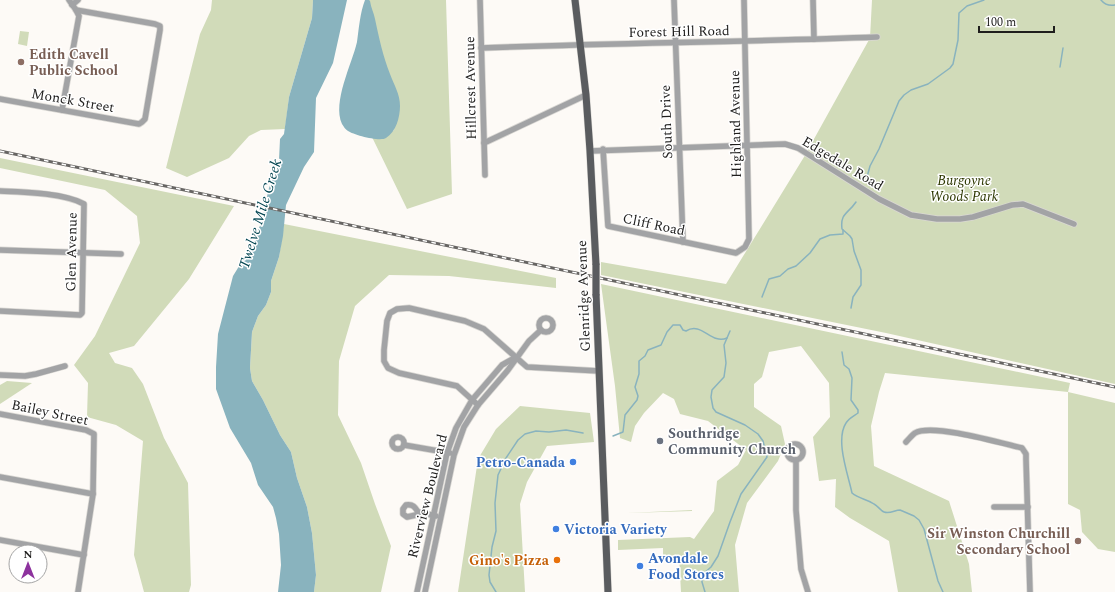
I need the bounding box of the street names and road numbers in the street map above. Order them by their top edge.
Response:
street label: Forest Hill Road [628,20,730,43]
street label: Hillcrest Avenue [459,36,482,140]
street label: Highland Avenue [724,70,747,178]
street label: Monck Street [30,83,116,118]
street label: South Drive [655,84,678,159]
street label: Edgedale Road [798,131,888,196]
street label: Cliff Road [621,208,687,241]
street label: Glen Avenue [60,212,83,292]
street label: Glenridge Avenue [571,240,596,352]
street label: Bailey Street [9,394,90,431]
street label: Riverview Boulevard [402,432,453,560]

